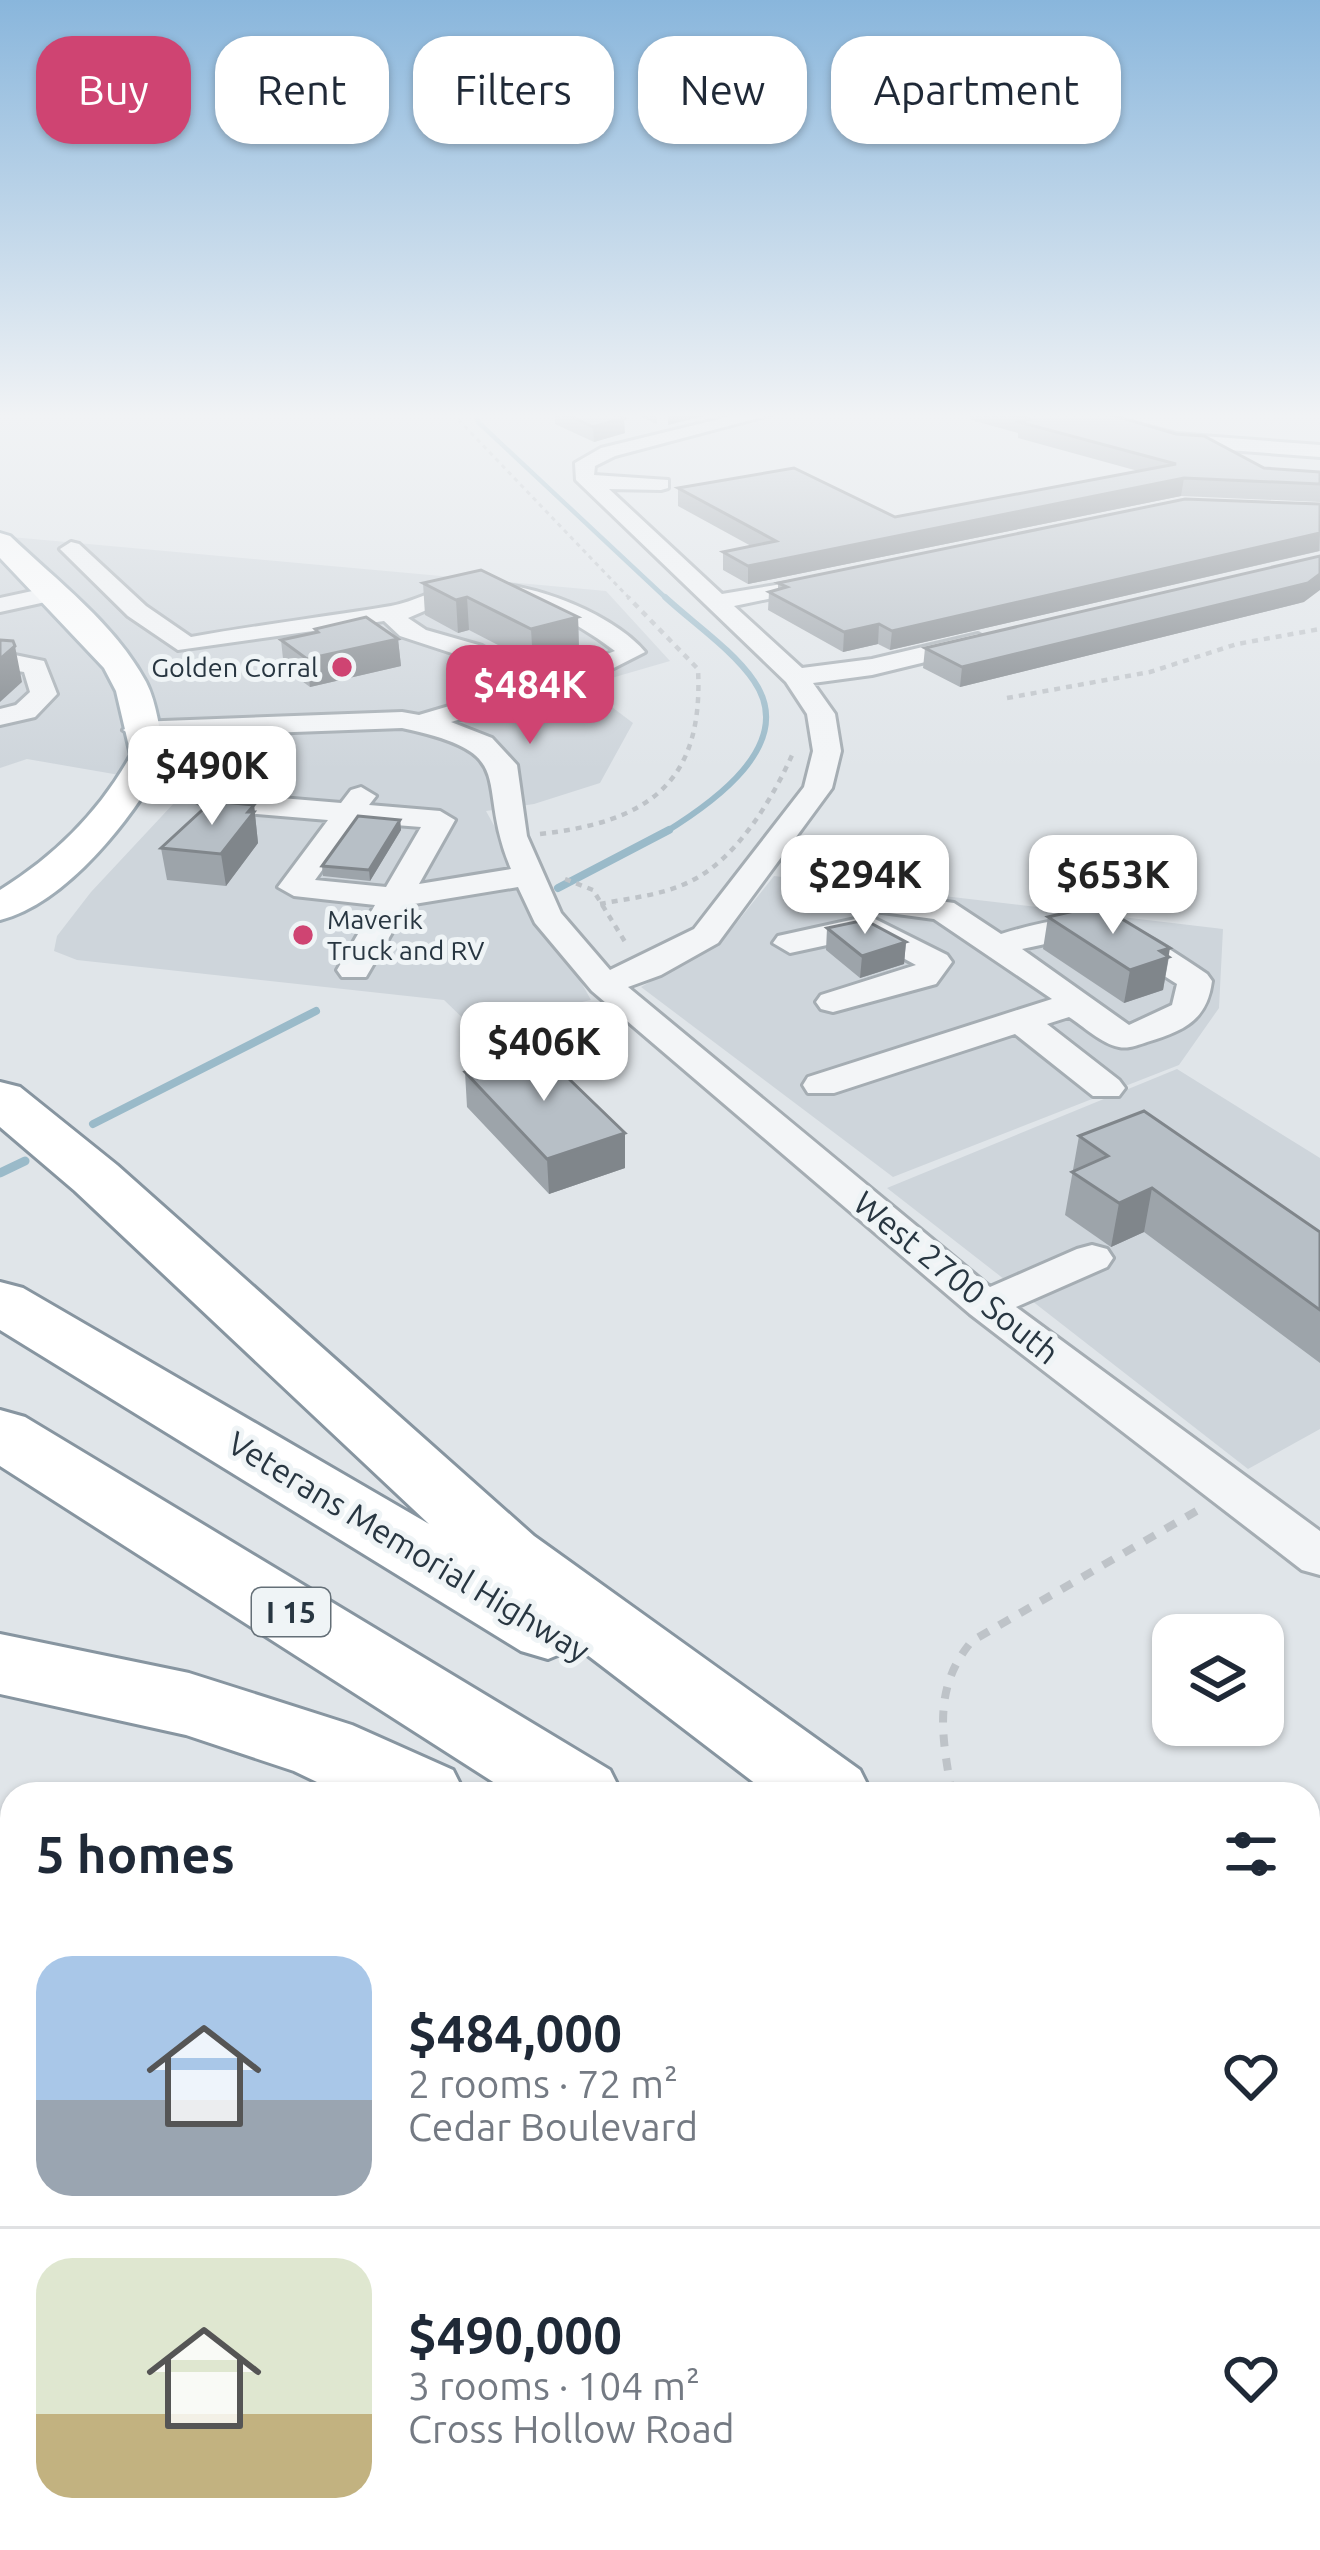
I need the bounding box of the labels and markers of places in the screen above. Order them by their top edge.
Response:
pin: $484K [446,645,614,747]
place label: Golden Corral [151,652,318,682]
marker: Golden Corral [329,654,355,680]
pin: $490K [128,726,296,828]
pin: $294K [781,835,949,937]
pin: $653K [1029,835,1197,937]
place label: Maverik Truck and RV [327,904,484,965]
marker: Maverik Truck and RV [290,922,316,948]
pin: $406K [460,1002,628,1104]

